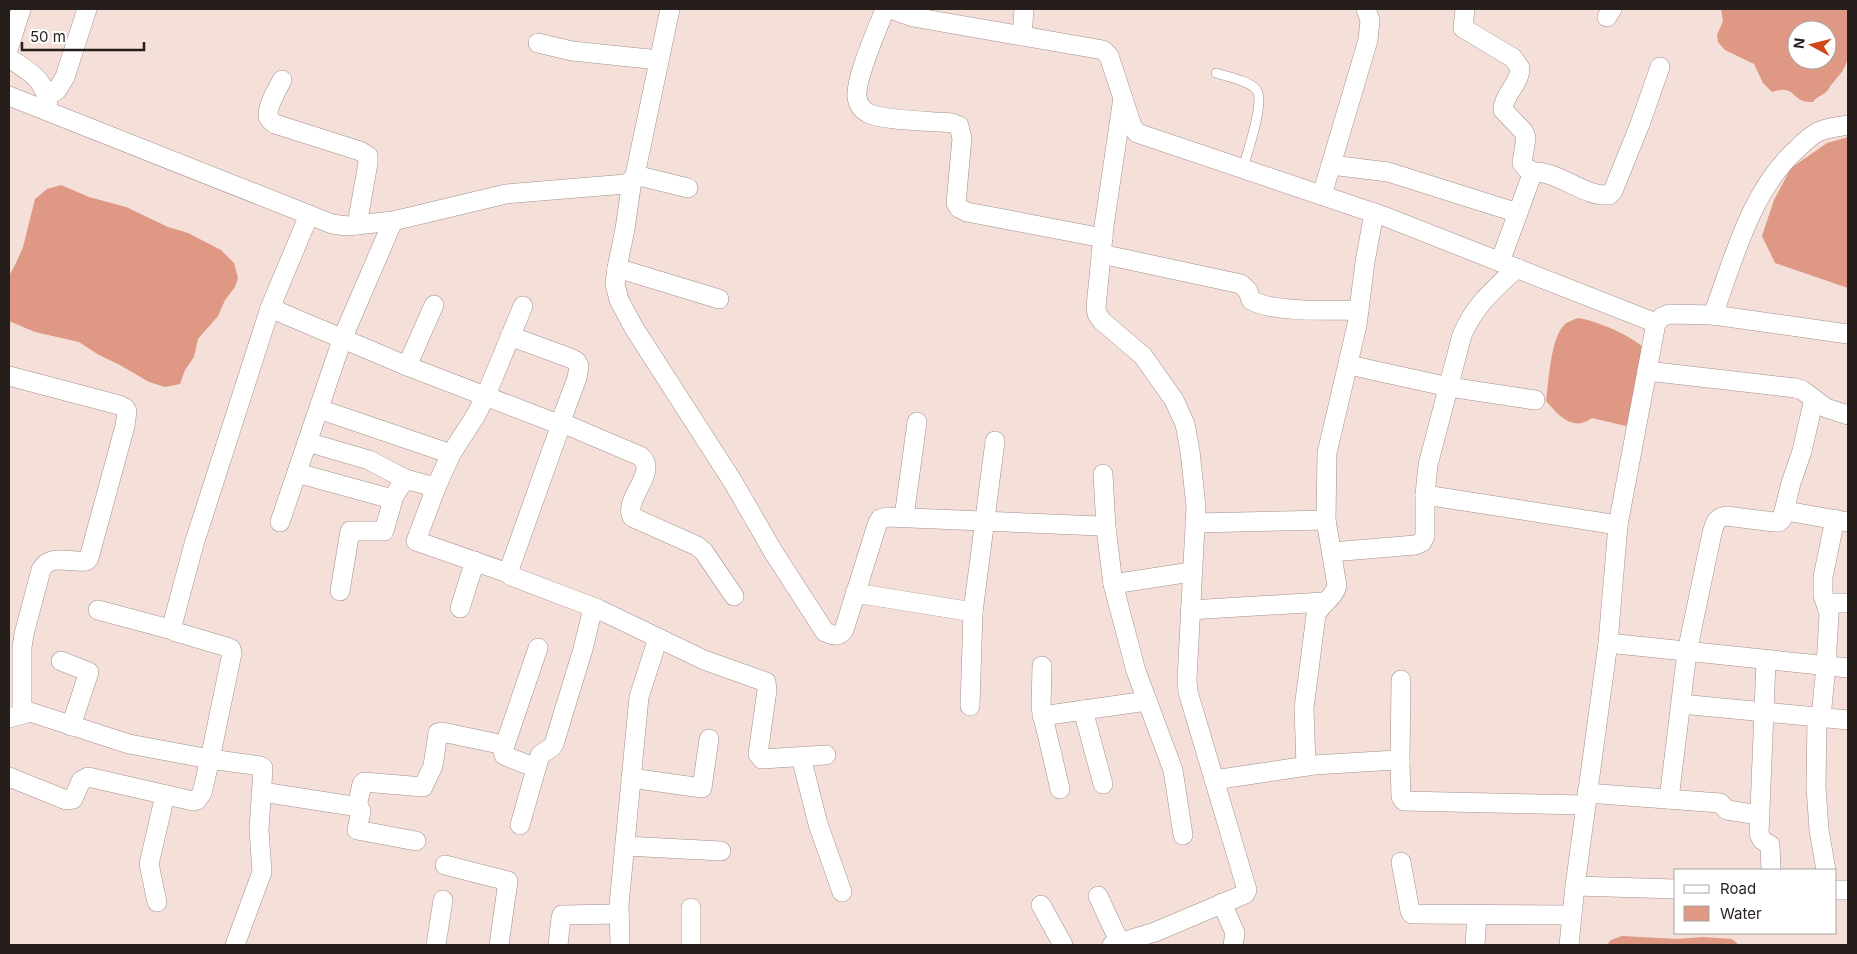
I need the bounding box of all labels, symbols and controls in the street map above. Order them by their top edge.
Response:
scale bar [22,20,145,52]
north arrow [1787,20,1837,70]
text: 50 m [30,27,66,46]
text: N [1790,37,1808,50]
legend [1674,869,1837,934]
text: Road [1720,879,1756,898]
text: Water [1720,904,1762,923]

